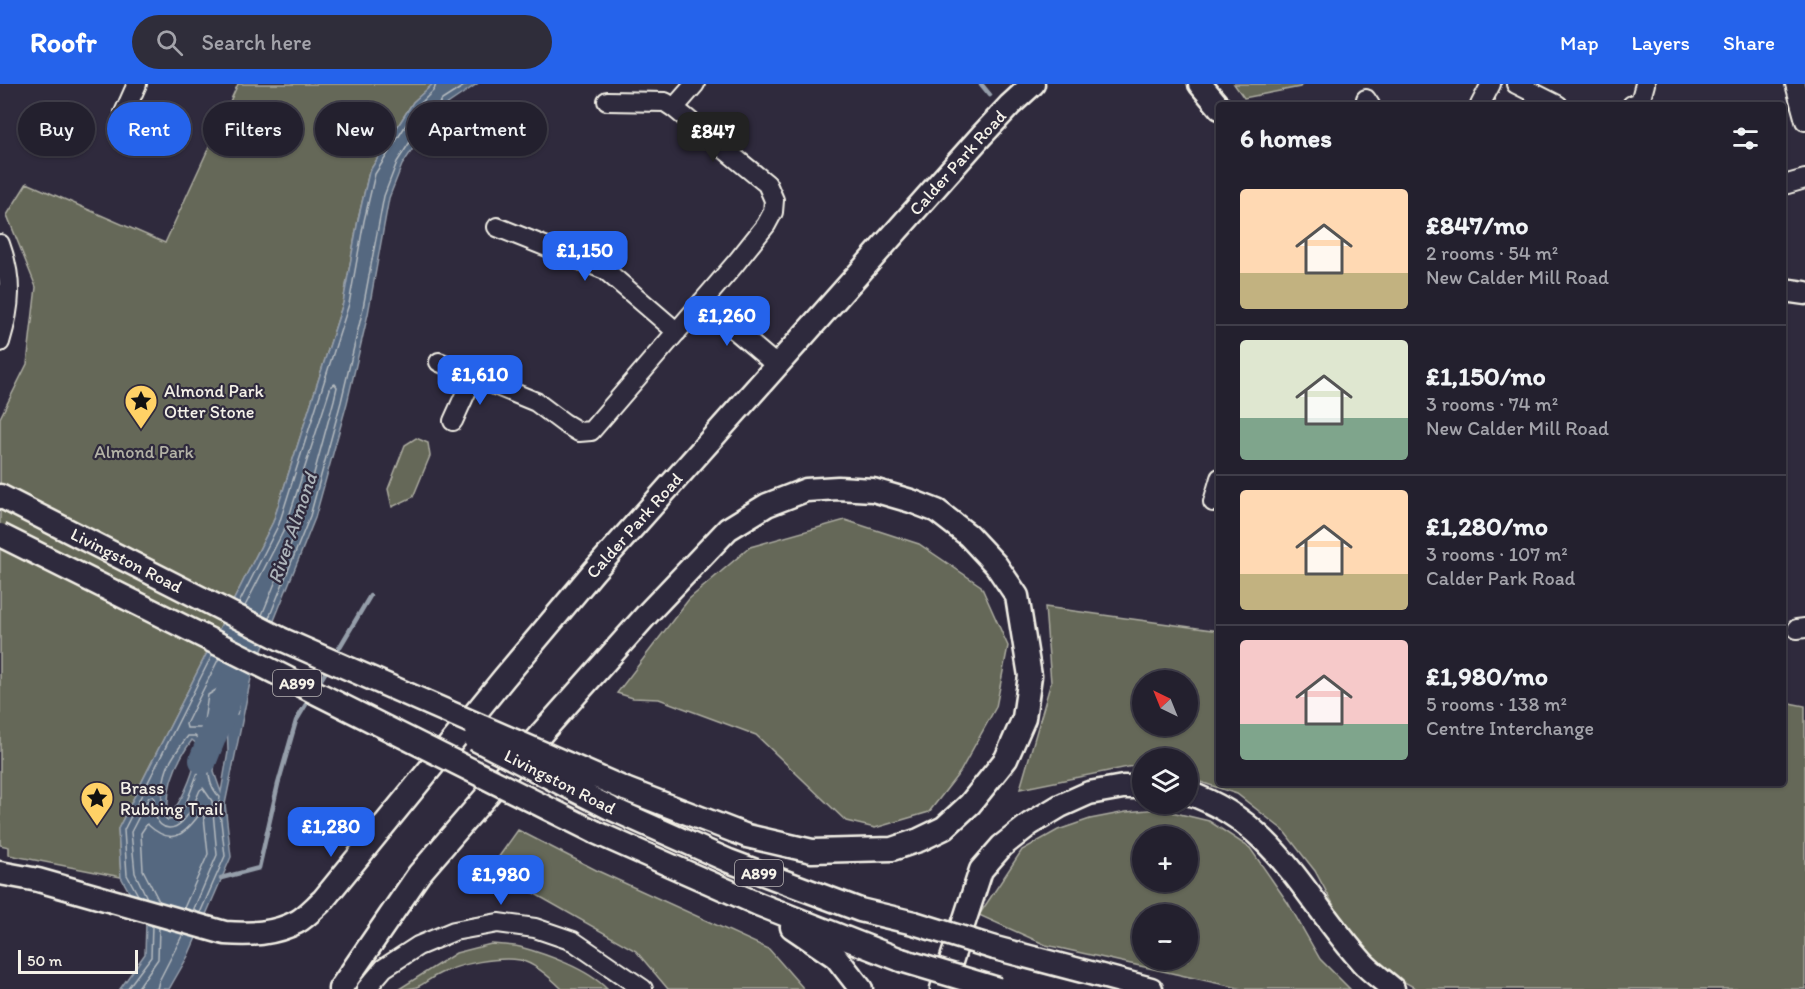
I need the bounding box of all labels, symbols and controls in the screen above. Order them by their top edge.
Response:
search box [132,15,552,69]
text: Roofr [30,25,96,59]
icon: search [153,26,186,59]
text: Search here [201,29,312,56]
text: Map [1560,30,1599,55]
text: Layers [1632,30,1690,55]
text: Share [1723,30,1775,55]
chip: Buy [18,102,95,156]
chip: Rent [107,102,191,156]
chip: Filters [203,102,303,156]
chip: New [315,102,395,156]
chip: Apartment [407,102,547,156]
street label: Calder Park Road [905,105,1011,220]
pin: £847 [677,112,749,163]
text: £847 [691,119,735,143]
text: 6 homes [1240,122,1332,154]
icon: filters [1729,122,1762,155]
text: £847/mo [1426,209,1529,241]
icon: home [1288,213,1360,285]
pin: £1,150 [536,231,634,282]
text: £1,150 [557,238,613,262]
text: 2 rooms · 54 m² [1426,241,1558,265]
text: New Calder Mill Road [1426,265,1609,289]
pin: £1,260 [678,296,776,347]
text: £1,260 [698,303,756,327]
pin: £1,610 [431,355,529,406]
text: £1,150/mo [1426,360,1546,392]
text: £1,610 [452,362,508,386]
icon: home [1288,364,1360,436]
place label: Almond Park Otter Stone [164,380,264,423]
place icon: Almond Park Otter Stone [123,383,159,430]
text: 3 rooms · 74 m² [1426,392,1558,416]
text: New Calder Mill Road [1426,416,1609,440]
park label: Almond Park [94,441,195,463]
water label: River Almond [262,468,323,586]
street label: Calder Park Road [581,468,687,583]
text: £1,280/mo [1426,510,1548,542]
icon: home [1288,514,1360,586]
street label: Livingston Road [67,523,186,598]
text: 3 rooms · 107 m² [1426,542,1568,566]
text: Calder Park Road [1426,566,1575,590]
text: £1,980/mo [1426,660,1548,692]
icon: home [1288,664,1360,736]
road number: A899 [273,670,321,696]
north arrow [1132,670,1198,736]
map controls [1132,670,1198,970]
text: 5 rooms · 138 m² [1426,692,1567,716]
text: Centre Interchange [1426,716,1594,740]
street label: Livingston Road [500,744,620,820]
button: layers [1132,748,1198,814]
place label: Brass Rubbing Trail [120,777,224,820]
place icon: Brass Rubbing Trail [79,780,115,827]
pin: £1,280 [282,807,380,858]
text: £1,280 [302,814,360,838]
button: + [1132,826,1198,892]
pin: £1,980 [452,855,550,906]
road number: A899 [735,860,783,886]
text: £1,980 [472,862,530,886]
button: − [1132,904,1198,970]
scale bar [18,947,138,974]
text: 50 m [27,951,62,970]

